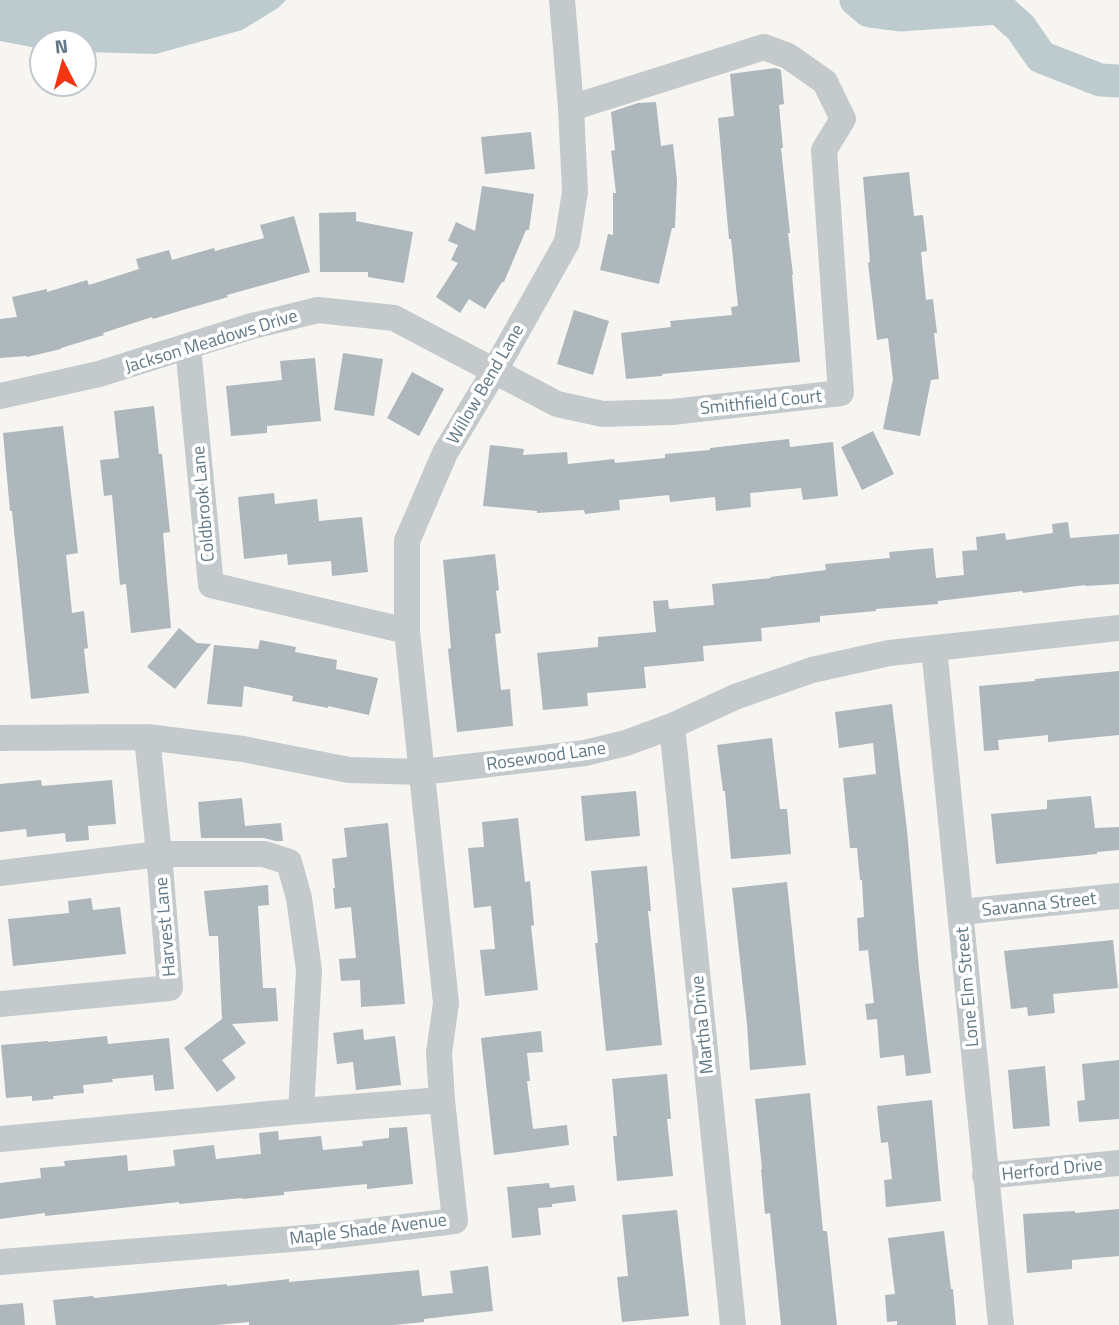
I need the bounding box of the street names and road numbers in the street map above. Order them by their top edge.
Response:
street label: Jackson Meadows Drive [121,301,301,380]
street label: Willow Bend Lane [439,319,530,449]
street label: Smithfield Court [699,382,824,421]
street label: Coldbrook Lane [184,445,221,563]
street label: Rosewood Lane [484,734,607,777]
street label: Harvest Lane [147,876,182,978]
street label: Savanna Street [980,884,1098,923]
street label: Lone Elm Street [948,925,985,1048]
street label: Martha Drive [683,975,720,1076]
street label: Herford Drive [1000,1150,1104,1187]
street label: Maple Shade Avenue [288,1205,448,1252]

